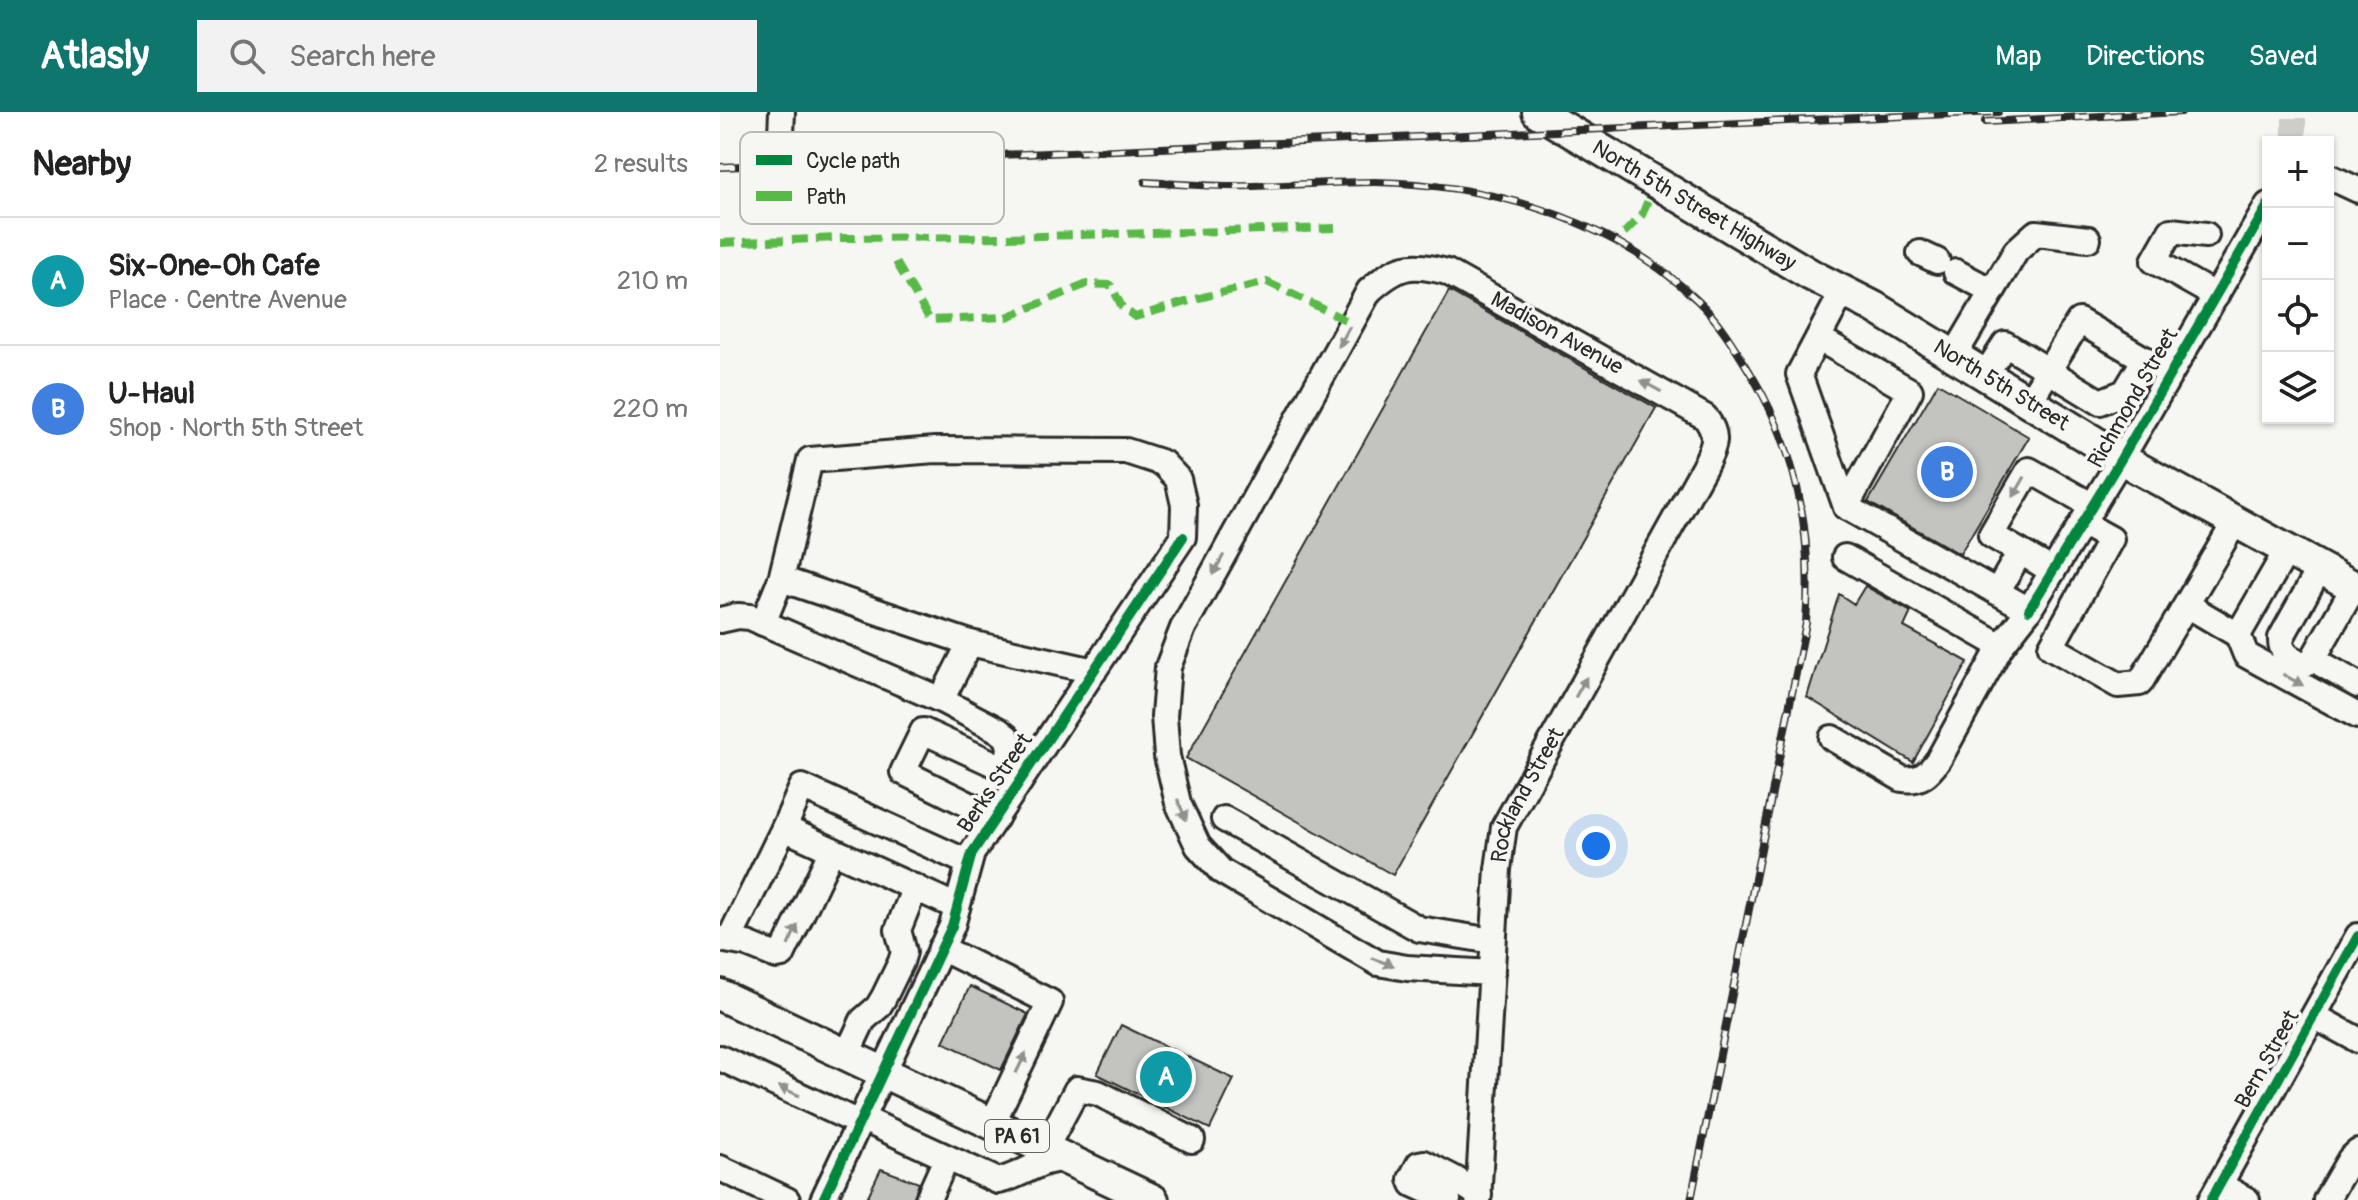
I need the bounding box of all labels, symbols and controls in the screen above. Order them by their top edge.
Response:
search box [197,20,757,92]
text: Atlasly [40,32,149,80]
icon: search [225,34,269,78]
text: Search here [289,38,435,75]
text: Map [1995,39,2042,74]
text: Directions [2086,39,2205,74]
text: Saved [2249,39,2318,74]
legend [740,132,1004,224]
street label: North 5th Street Highway [1587,134,1801,277]
map controls [2262,136,2334,424]
button: + [2262,136,2334,208]
text: Nearby [32,143,131,186]
text: Cycle path [806,147,900,175]
text: 2 results [594,148,688,180]
text: Path [806,183,846,211]
button: − [2262,208,2334,280]
text: Six-One-Oh Cafe [108,247,319,284]
text: A [50,265,66,297]
text: 210 m [617,265,688,297]
button: locate [2262,280,2334,352]
text: Place · Centre Avenue [108,284,347,316]
street label: Madison Avenue [1486,285,1628,381]
street label: Richmond Street [2082,323,2184,473]
one-way arrow [1337,326,1351,348]
street label: North 5th Street [1928,333,2075,437]
button: layers [2262,352,2334,424]
text: U-Haul [108,375,195,412]
one-way arrow [1640,380,1662,394]
text: B [51,393,65,425]
text: 220 m [612,393,688,425]
text: Shop · North 5th Street [108,412,364,444]
pin: B [1921,442,1973,502]
one-way arrow [2012,476,2026,498]
one-way arrow [1212,553,1225,576]
one-way arrow [2282,673,2304,687]
one-way arrow [1574,676,1588,698]
street label: Rockland Street [1485,722,1571,864]
street label: Berks Street [951,728,1039,838]
one-way arrow [1176,798,1189,822]
your location [1576,826,1616,866]
one-way arrow [786,924,799,947]
one-way arrow [1371,957,1395,969]
street label: Bern Street [2229,1005,2305,1113]
pin: A [1140,1047,1192,1107]
one-way arrow [1014,1051,1028,1075]
one-way arrow [778,1084,801,1098]
road number: PA 61 [985,1120,1049,1152]

